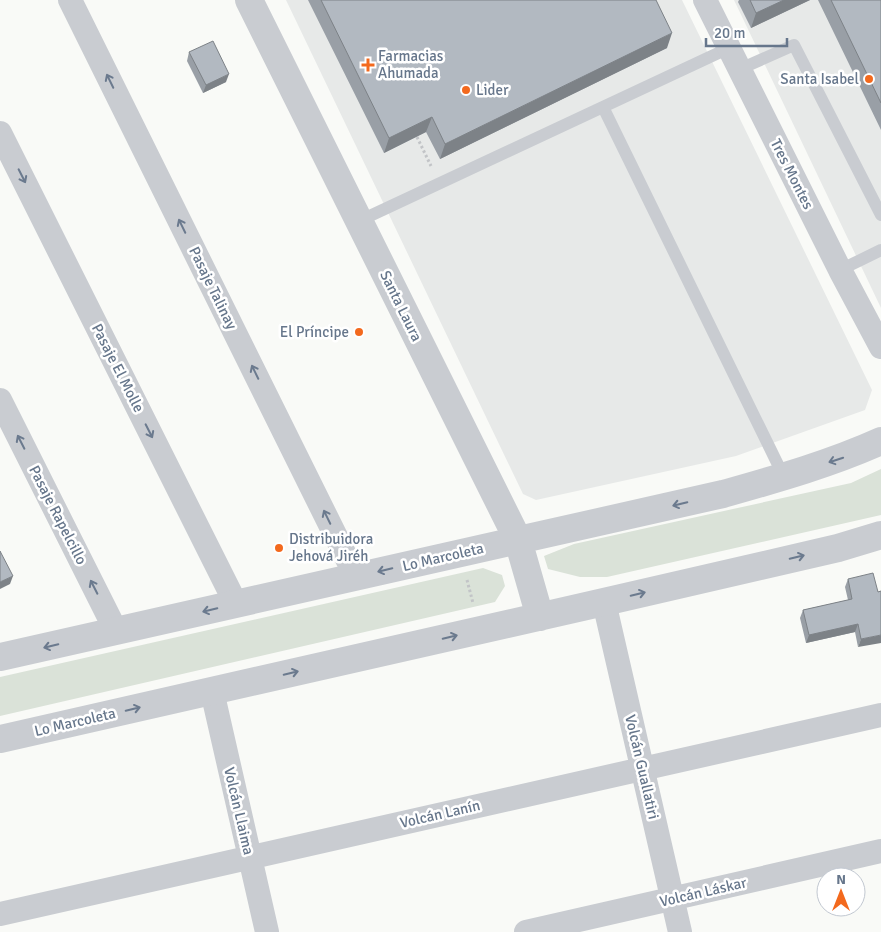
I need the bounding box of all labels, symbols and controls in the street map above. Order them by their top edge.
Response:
scale bar [706,15,787,47]
text: 20 m [714,24,745,42]
place label: Farmacias Ahumada [378,47,444,82]
marker: Farmacias Ahumada [362,59,374,71]
place label: Santa Isabel [780,70,859,88]
marker: Santa Isabel [863,73,875,85]
one-way arrow [105,74,114,89]
place label: Lider [476,81,509,99]
marker: Lider [460,84,472,96]
street label: Tres Montes [767,136,818,213]
one-way arrow [17,169,27,184]
one-way arrow [177,219,186,234]
street label: Pasaje Talinay [185,244,241,332]
street label: Santa Laura [376,268,426,344]
street label: Pasaje El Molle [88,321,148,415]
place label: El Príncipe [280,323,349,341]
marker: El Príncipe [353,326,365,338]
one-way arrow [249,365,259,380]
one-way arrow [145,423,155,438]
one-way arrow [16,435,25,450]
one-way arrow [829,456,844,465]
street label: Pasaje Rapelcillo [25,462,91,568]
one-way arrow [672,500,688,509]
one-way arrow [322,510,332,525]
place label: Distribuidora Jehová Jiréh [289,530,373,565]
street label: Lo Marcoleta [401,539,485,575]
marker: Distribuidora Jehová Jiréh [273,542,285,554]
one-way arrow [788,552,804,561]
one-way arrow [378,566,394,575]
one-way arrow [89,580,98,595]
one-way arrow [630,589,646,598]
one-way arrow [202,606,218,615]
one-way arrow [441,632,457,641]
one-way arrow [44,642,60,651]
one-way arrow [283,668,299,677]
street label: Lo Marcoleta [33,704,117,740]
one-way arrow [124,704,140,713]
street label: Volcán Guallatiri [621,713,663,821]
street label: Volcán Llaima [220,765,258,857]
street label: Volcán Lanín [398,796,482,832]
north arrow [816,867,866,917]
text: N [836,871,846,888]
street label: Volcán Láskar [658,873,749,911]

